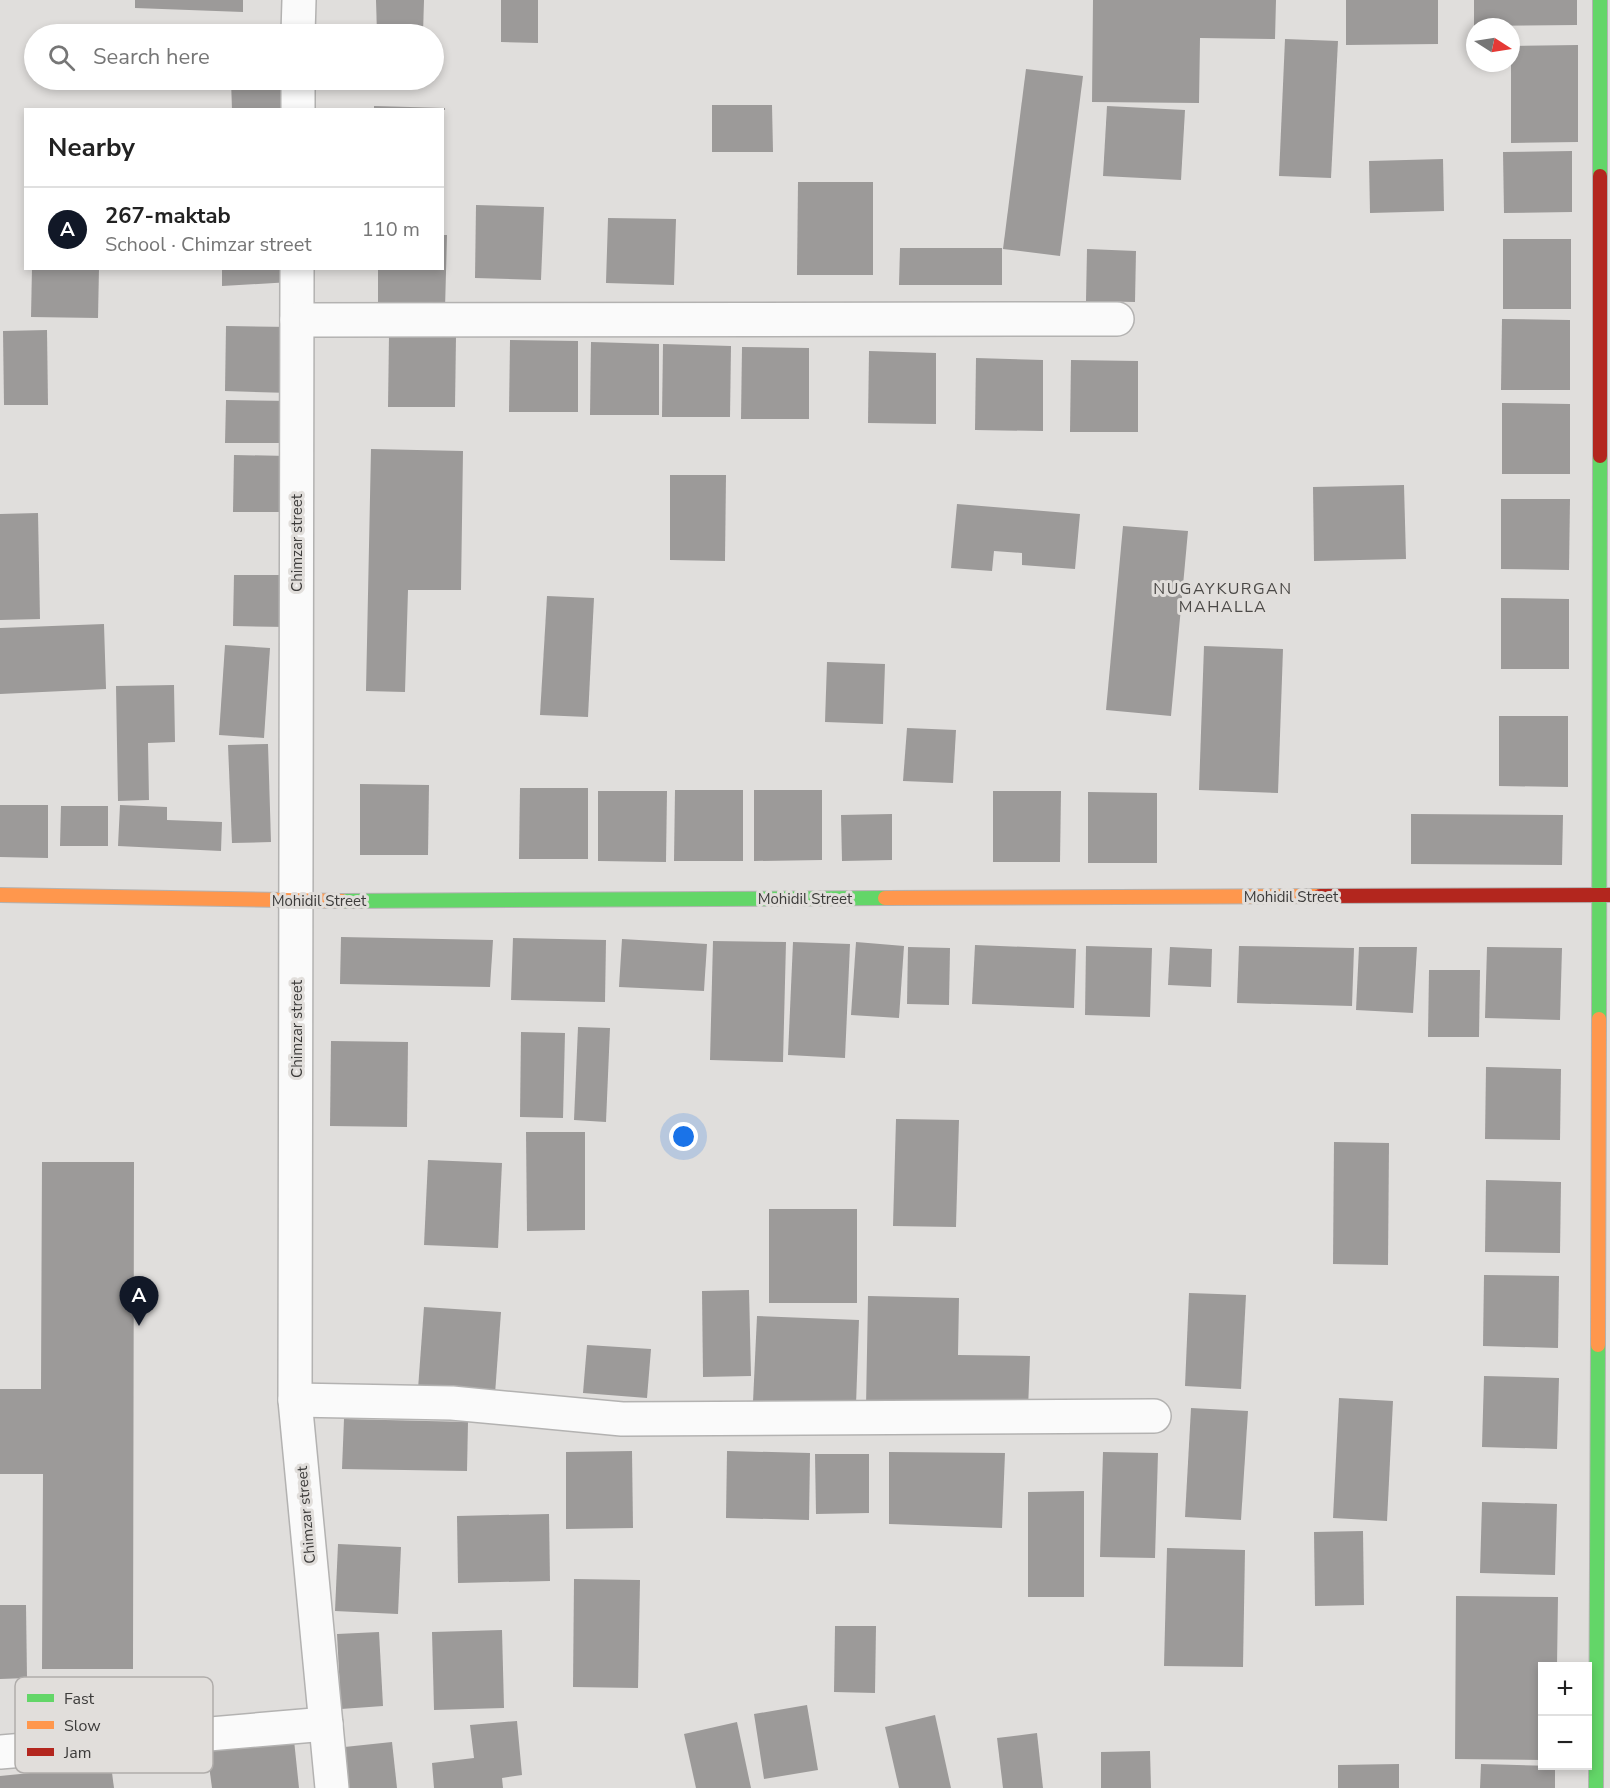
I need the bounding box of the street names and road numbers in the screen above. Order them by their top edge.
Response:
street label: Chimzar street [287,493,307,592]
street label: Mohidil Street [1244,887,1339,907]
street label: Mohidil Street [758,889,853,909]
street label: Mohidil Street [272,891,367,911]
street label: Chimzar street [287,979,307,1078]
street label: Chimzar street [292,1465,320,1565]

